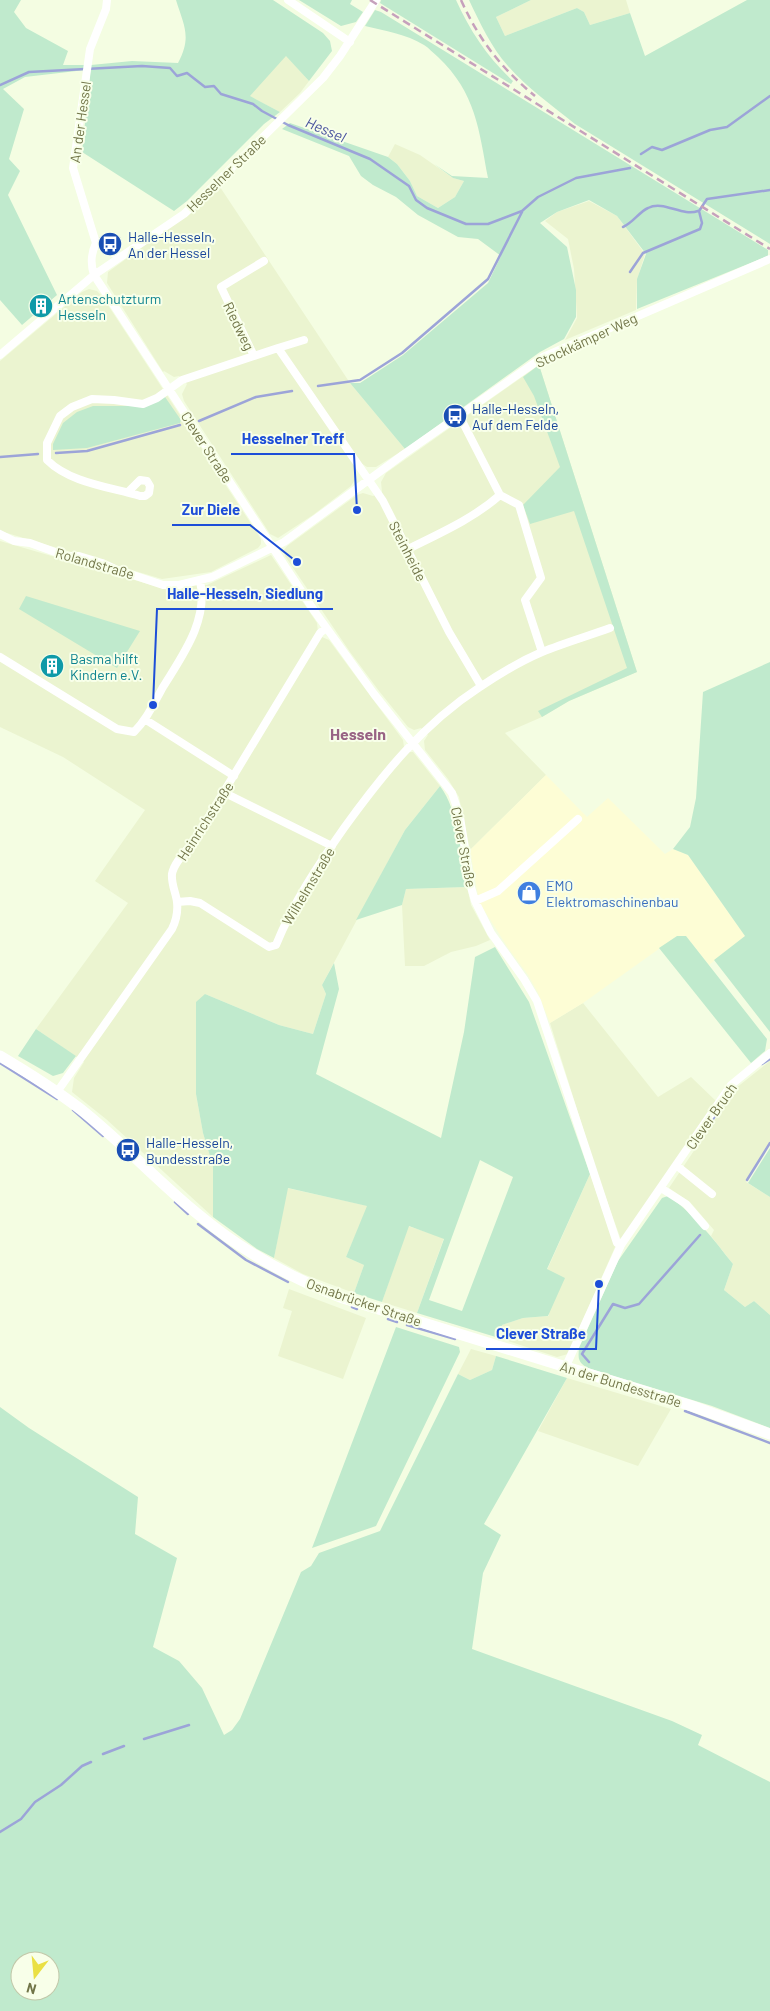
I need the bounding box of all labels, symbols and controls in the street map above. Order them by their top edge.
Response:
street label: An der Hessel [66,80,94,164]
water label: Hessel [303,113,349,146]
street label: Hesselner Straße [183,131,269,215]
place label: Halle-Hesseln, An der Hessel [128,228,215,261]
bus stop icon: Halle-Hesseln, An der Hessel [97,231,123,257]
place label: Artenschutzturm Hesseln [58,290,161,323]
building icon: Artenschutzturm Hesseln [28,293,54,319]
street label: Riedweg [220,299,258,353]
street label: Stockkämper Weg [532,309,640,371]
place label: Halle-Hesseln, Auf dem Felde [472,400,559,433]
bus stop icon: Halle-Hesseln, Auf dem Felde [442,403,468,429]
street label: Clever Straße [178,408,236,486]
callout: Hesselner Treff [231,424,354,454]
text: Hesselner Treff [242,429,344,447]
callout: Zur Diele [172,495,250,525]
text: Zur Diele [182,500,240,518]
street label: Steinheide [386,518,430,584]
street label: Rolandstraße [54,544,136,582]
callout: Halle-Hesseln, Siedlung [157,579,333,609]
text: Halle-Hesseln, Siedlung [167,584,323,602]
place label: Basma hilft Kindern e.V. [70,650,142,683]
building icon: Basma hilft Kindern e.V. [39,653,65,679]
district label: Hesseln [330,724,386,743]
street label: Heinrichstraße [173,778,237,864]
street label: Clever Straße [448,805,480,889]
street label: Wilhelmstraße [278,844,338,928]
place label: EMO Elektromaschinenbau [546,877,679,910]
shop icon: EMO Elektromaschinenbau [516,880,542,906]
street label: Clever Bruch [682,1080,740,1152]
place label: Halle-Hesseln, Bundesstraße [146,1134,233,1167]
bus stop icon: Halle-Hesseln, Bundesstraße [115,1137,141,1163]
street label: Osnabrücker Straße [304,1274,424,1330]
callout: Clever Straße [486,1319,596,1349]
text: Clever Straße [496,1324,586,1342]
street label: An der Bundesstraße [558,1357,684,1411]
north arrow [10,1951,60,2001]
text: N [24,1980,38,1998]

